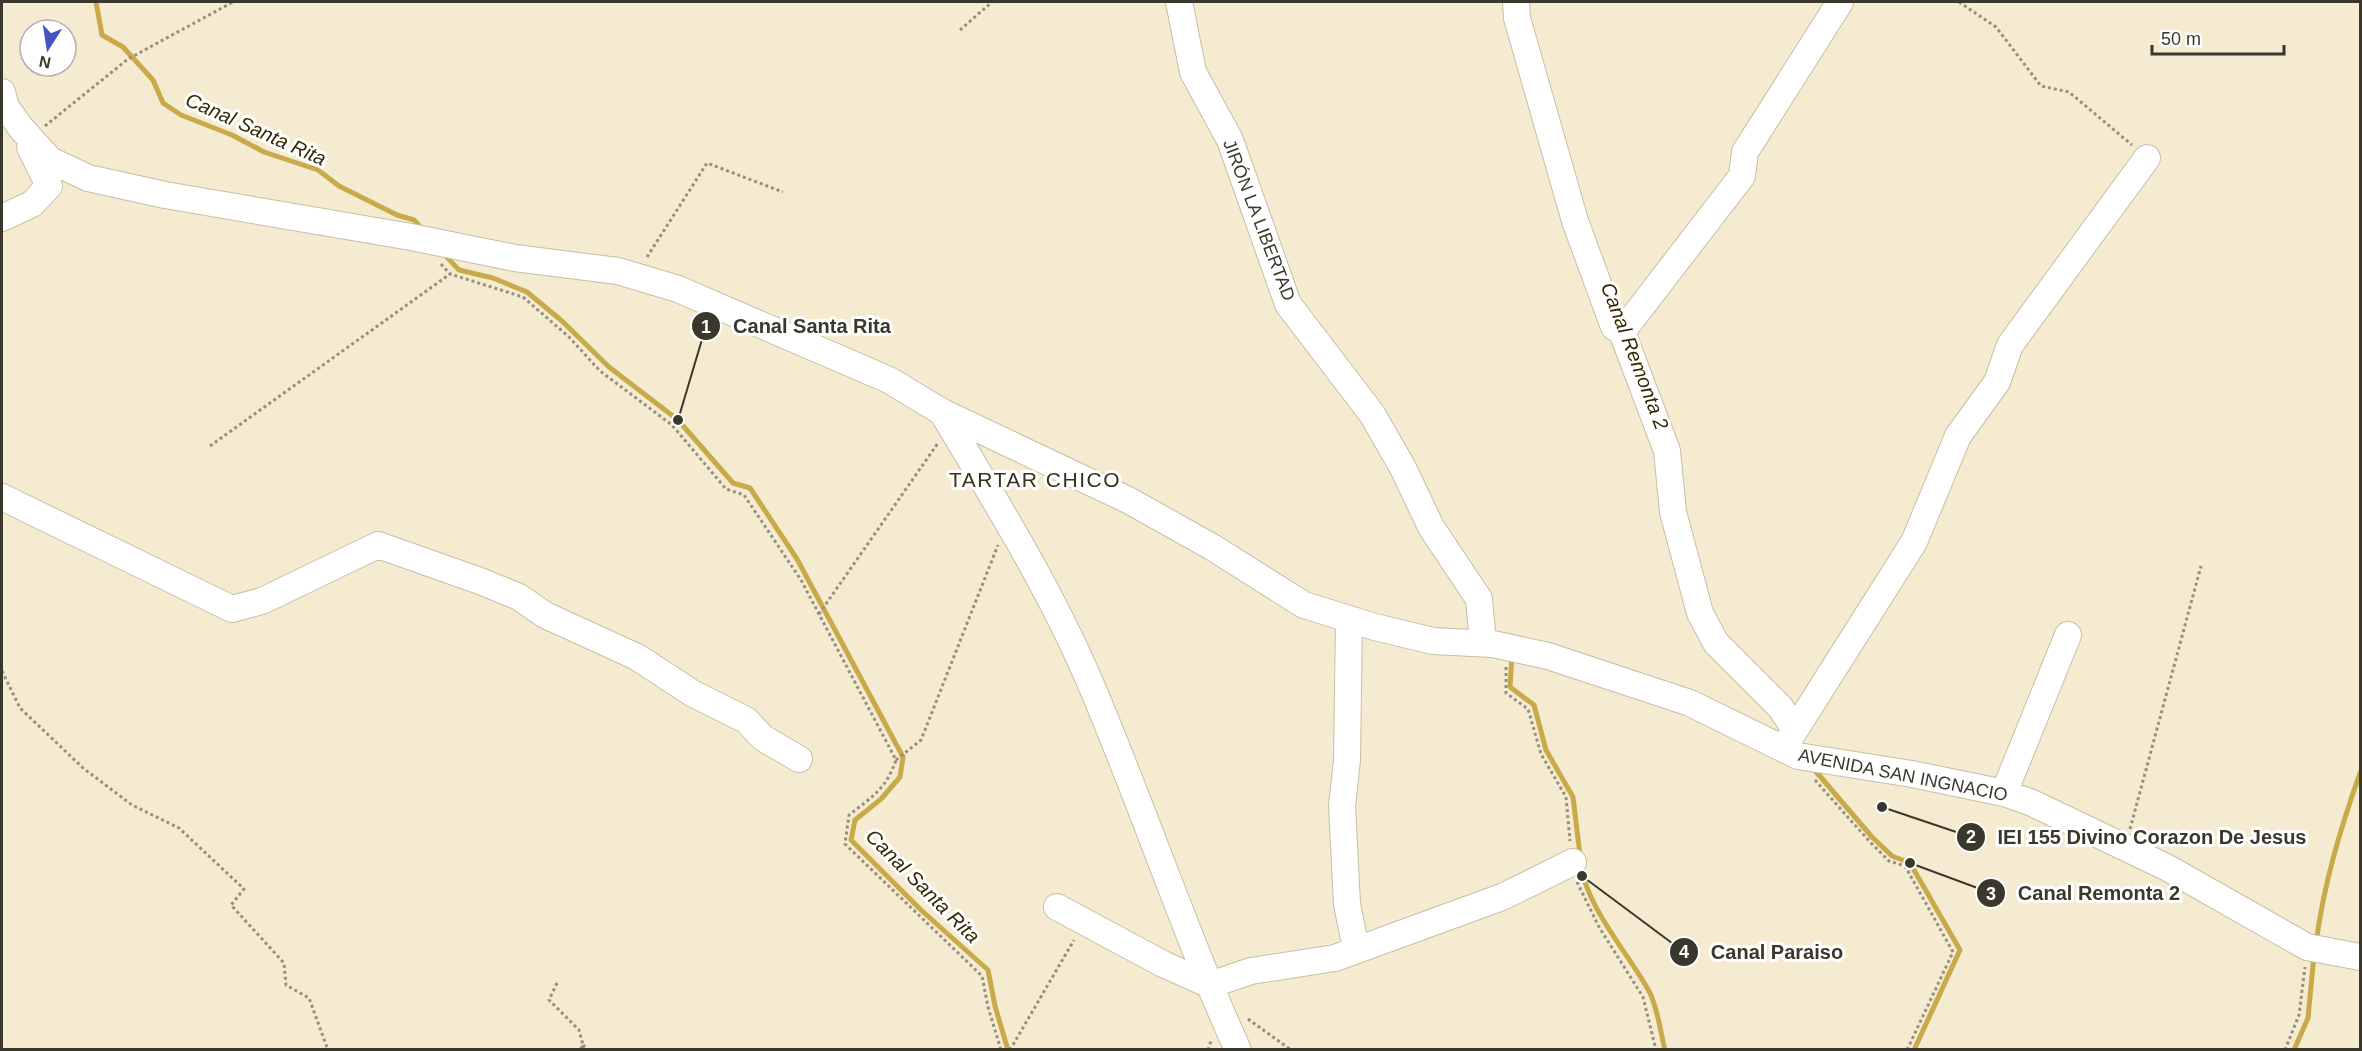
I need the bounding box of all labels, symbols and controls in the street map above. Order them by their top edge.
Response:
north arrow [18,18,78,78]
scale bar [2152,18,2284,56]
text: 50 m [2161,29,2201,49]
text: N [38,53,52,72]
water label: Canal Santa Rita [182,88,330,170]
street label: JIRÓN LA LIBERTAD [1219,136,1300,304]
water label: Canal Remonta 2 [1597,279,1673,433]
callout: Canal Santa Rita [691,307,903,345]
text: Canal Santa Rita [733,315,892,337]
text: 1 [701,317,711,337]
district label: TARTAR CHICO [949,468,1121,491]
street label: AVENIDA SAN INGNACIO [1797,745,2009,805]
callout: IEI 155 Divino Corazon De Jesus [1956,818,2319,856]
water label: Canal Santa Rita [862,825,984,947]
text: IEI 155 Divino Corazon De Jesus [1998,826,2307,848]
text: 2 [1966,827,1976,847]
callout: Canal Remonta 2 [1976,874,2192,912]
text: Canal Remonta 2 [2018,882,2180,904]
text: 3 [1986,884,1996,904]
callout: Canal Paraiso [1669,933,1855,971]
text: Canal Paraiso [1711,941,1843,963]
text: 4 [1679,942,1689,962]

